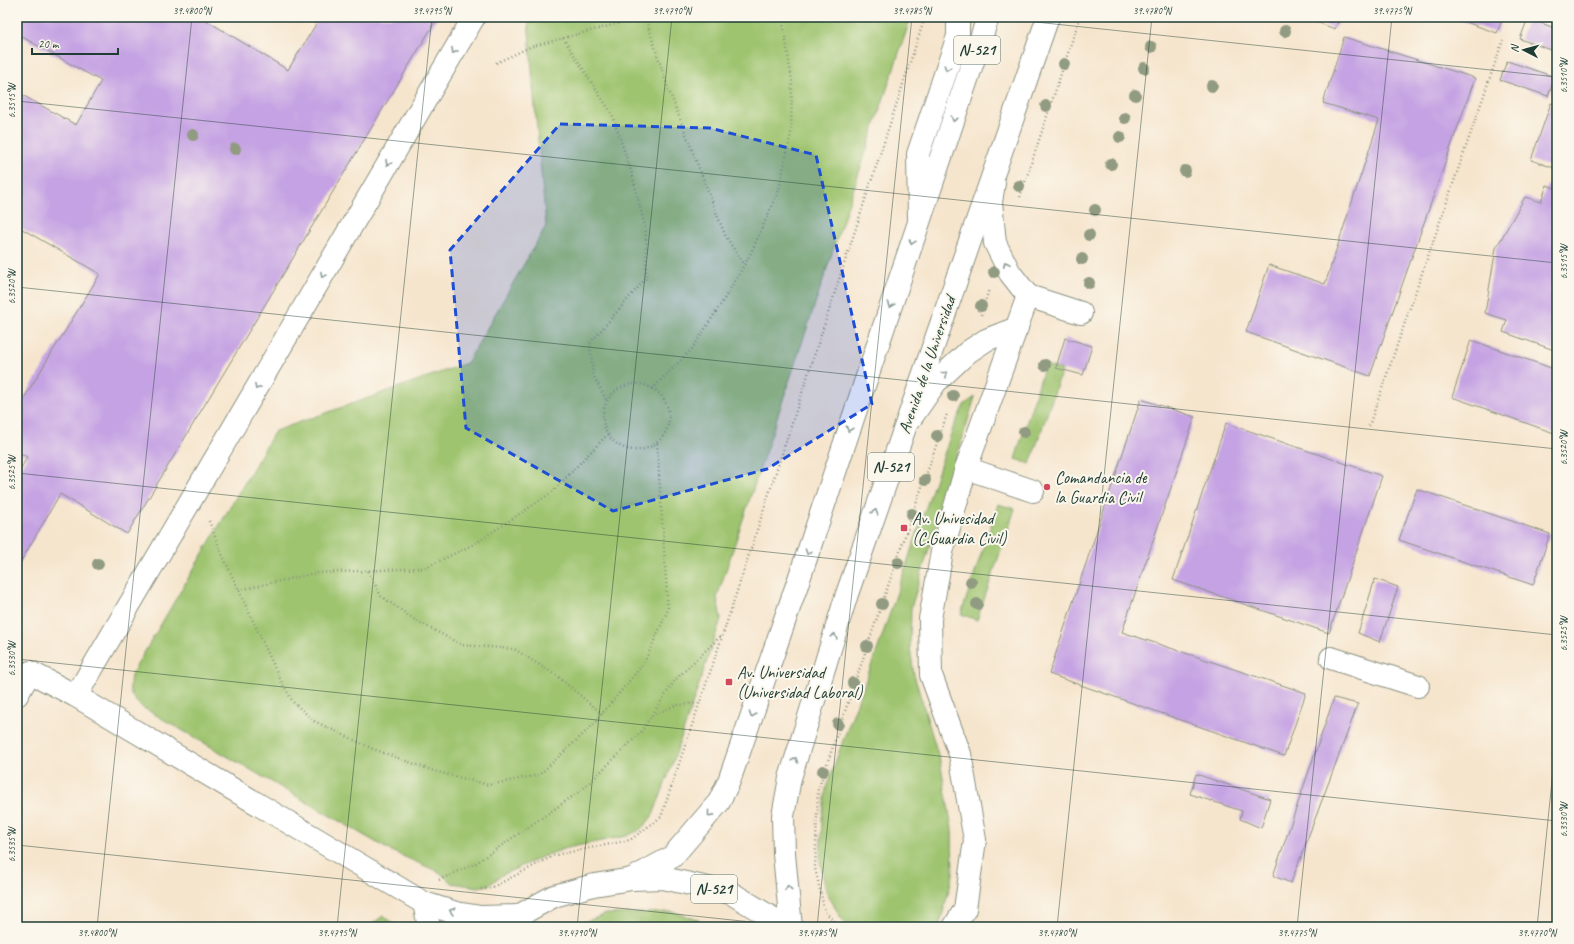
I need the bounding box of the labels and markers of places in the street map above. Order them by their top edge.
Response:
place label: Comandancia de la Guardia Civil [1055,467,1148,508]
marker: Comandancia de la Guardia Civil [1042,482,1052,492]
place label: Av. Univesidad (C.Guardia Civil) [912,508,1008,549]
marker: Av. Univesidad (C.Guardia Civil) [899,523,909,533]
place label: Av. Universidad (Universidad Laboral) [737,662,864,703]
marker: Av. Universidad (Universidad Laboral) [724,677,734,687]

